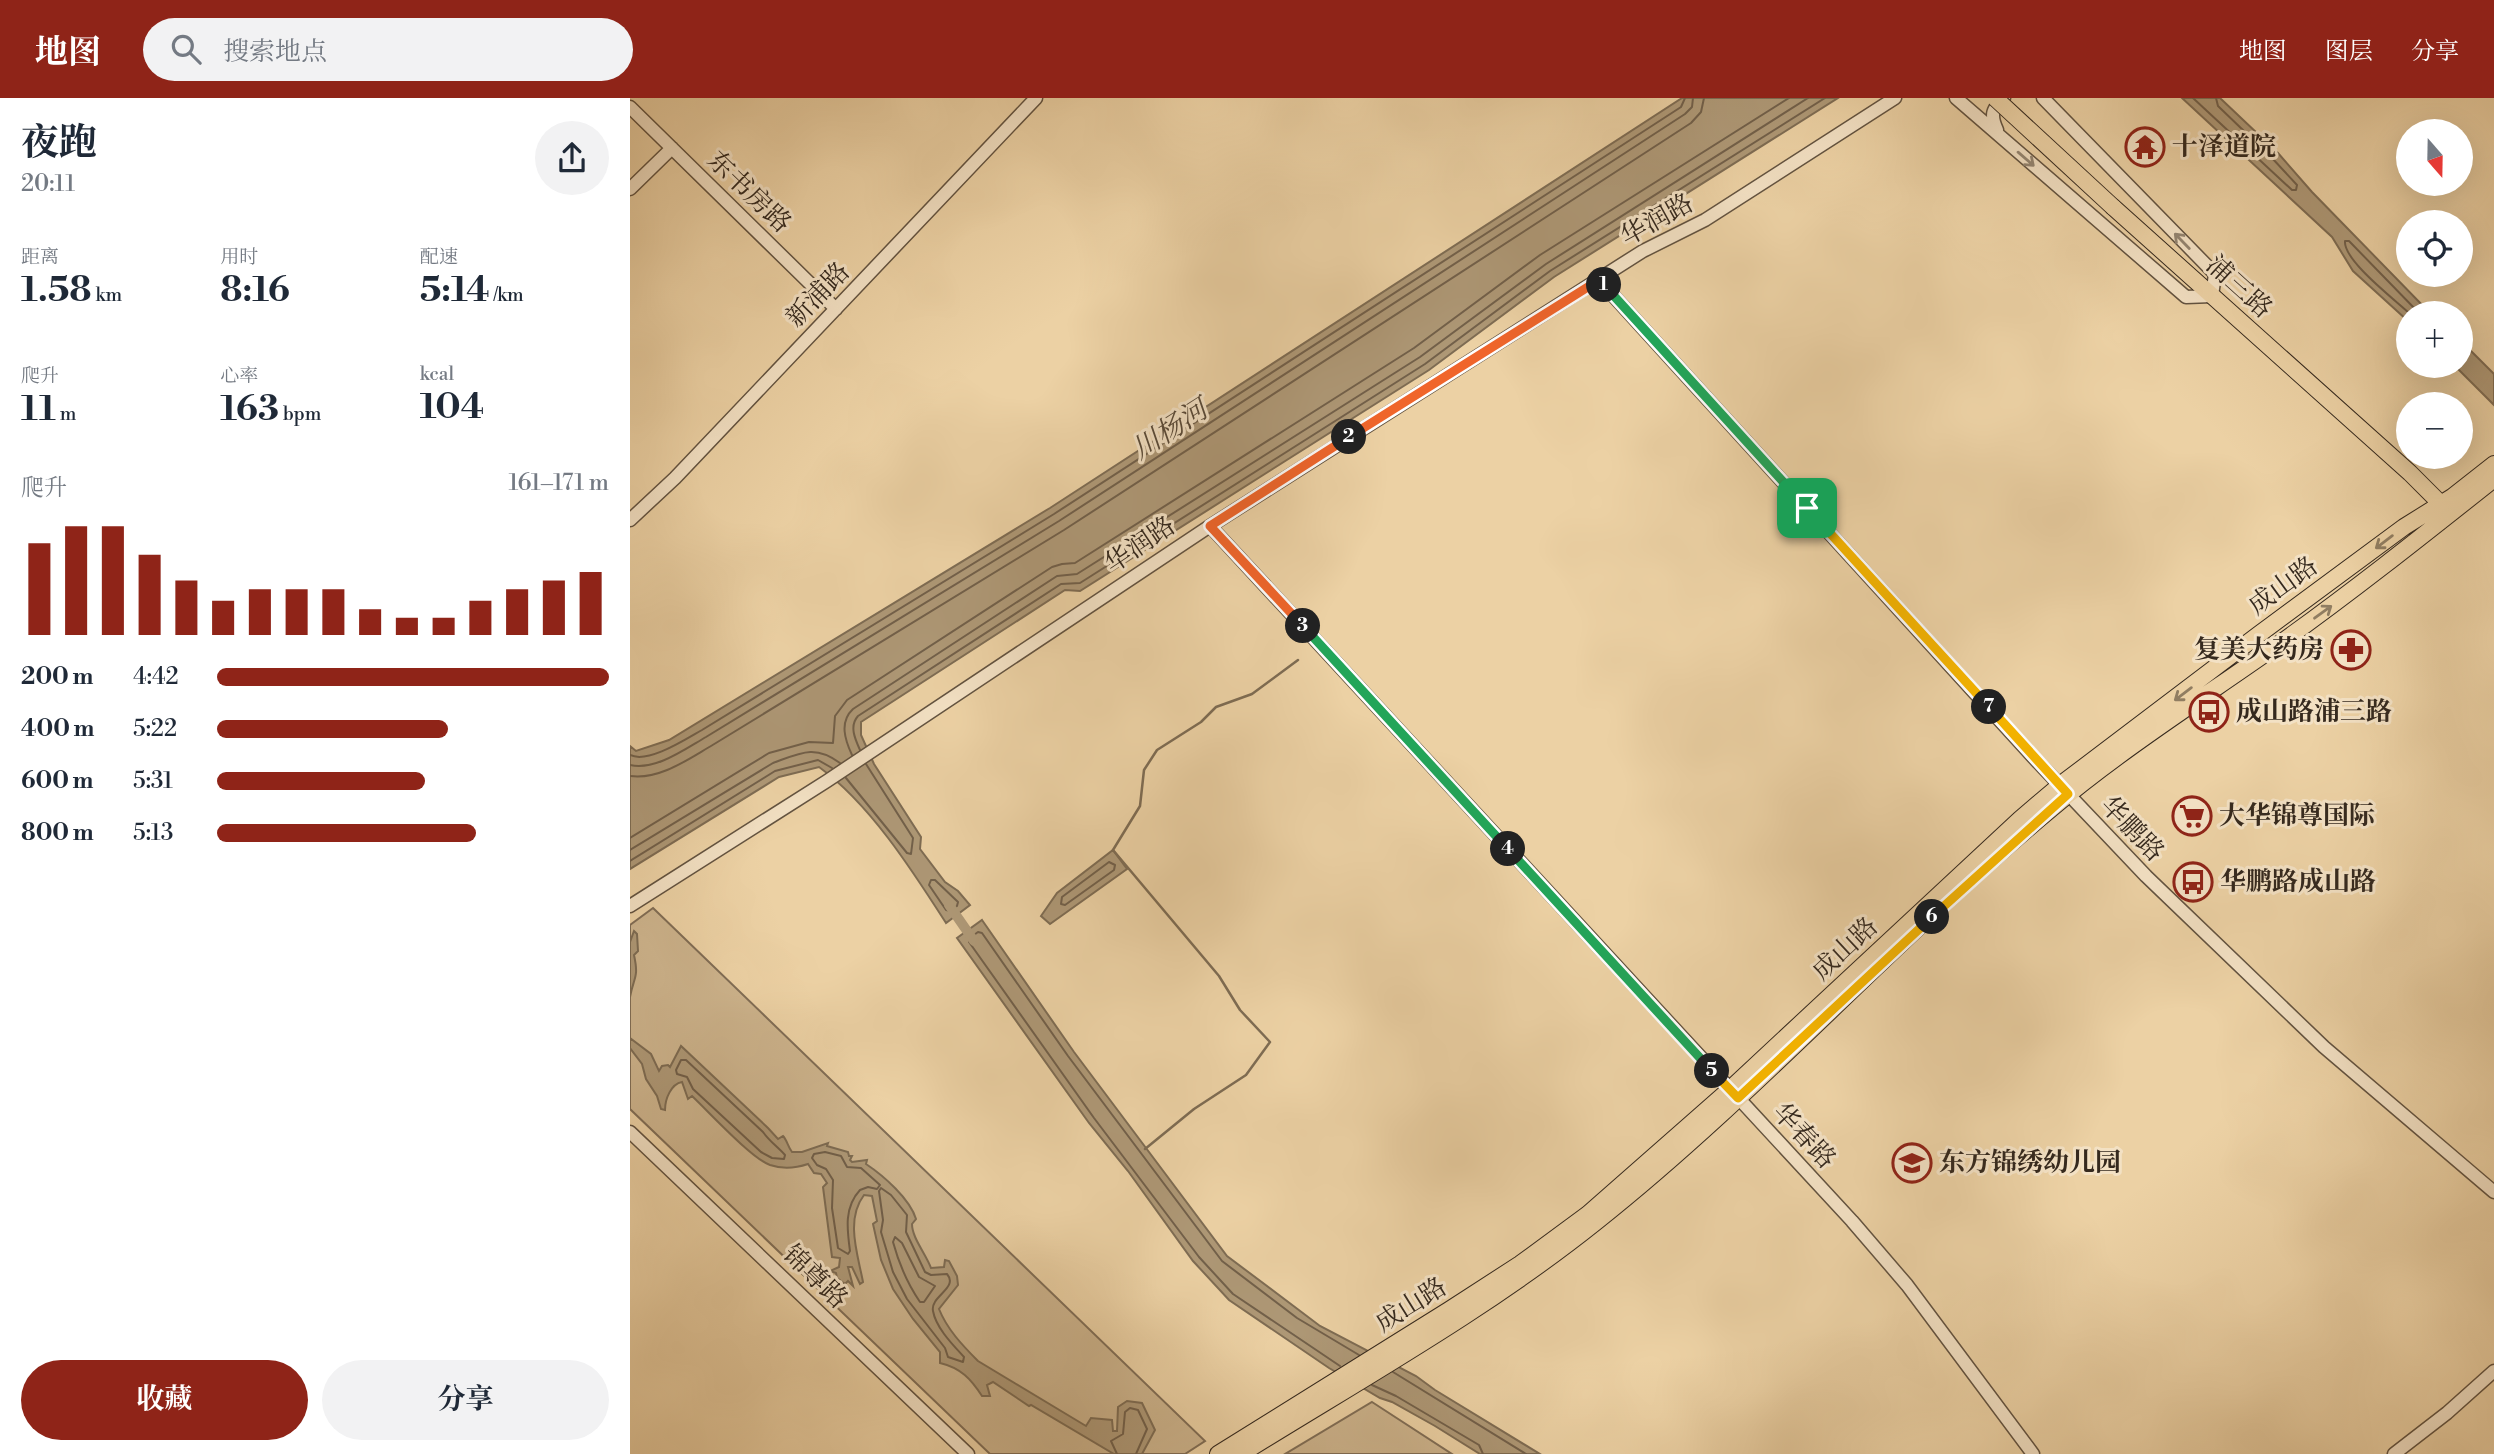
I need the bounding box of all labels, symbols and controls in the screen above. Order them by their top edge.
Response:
search box [143,18,633,81]
icon: search [167,30,205,68]
text: 地图 [35,33,101,74]
text: 搜索地点 [223,36,327,68]
text: 地图 [2239,37,2287,67]
text: 图层 [2325,37,2373,67]
text: 分享 [2411,37,2459,67]
north arrow [2396,119,2473,196]
map controls [2396,119,2473,469]
text: 夜跑 [21,120,97,167]
button: share [535,121,609,195]
temple icon: 十泽道院 [2124,126,2166,168]
place label: 十泽道院 [2172,131,2276,163]
street label: 东书房路 [700,144,798,240]
one-way arrow [2017,151,2035,167]
text: 20:11 [21,170,75,198]
street label: 华润路 [1615,187,1699,253]
button: locate [2396,210,2473,287]
one-way arrow [2174,233,2191,250]
text: 距离 [21,245,59,269]
text: 用时 [220,245,258,269]
text: 配速 [420,245,458,269]
street label: 浦三路 [2199,249,2279,325]
street label: 新浦路 [779,256,857,334]
pin: 1 [1586,268,1622,302]
text: 1.58 [21,269,92,312]
text: 8:16 [220,269,290,312]
text: 5:14 [420,269,490,312]
text: 1 [1599,272,1608,296]
text: km [92,283,122,307]
text: /km [490,283,524,307]
button: + [2396,301,2473,378]
text: kcal [420,362,454,386]
text: 爬升 [21,364,59,388]
text: 心率 [220,364,258,388]
text: 104 [420,386,484,429]
text: 11 [21,388,56,431]
text: 163 [220,388,279,431]
water label: 川杨河 [1125,390,1219,468]
button: − [2396,392,2473,469]
text: m [56,402,76,426]
text: bpm [279,402,321,426]
pin: 2 [1332,420,1366,454]
text: 2 [1343,424,1354,448]
text: 161–171 m [508,469,609,497]
text: 爬升 [21,474,67,502]
pin [1777,478,1837,538]
icon: arrive [1788,489,1826,527]
street label: 华润路 [1099,510,1181,580]
one-way arrow [2375,535,2394,550]
street label: 成山路 [2242,550,2324,622]
one-way arrow [2313,605,2332,619]
pin: 3 [1286,608,1320,644]
text: 3 [1297,613,1308,637]
pharmacy icon: 复美大药房 [2330,629,2372,671]
place label: 复美大药房 [2194,634,2324,666]
text: 200 m [21,663,93,691]
text: 4:42 [133,663,179,691]
one-way arrow [2174,686,2192,701]
pin: 7 [1972,690,2006,724]
bus stop icon: 成山路浦三路 [2188,691,2230,733]
text: 7 [1983,694,1994,718]
place label: 成山路浦三路 [2236,696,2392,728]
text: 400 m [21,715,94,743]
text: 5:22 [133,715,177,743]
text: 600 m [21,767,94,795]
text: 5:31 [133,767,173,795]
street label: 华鹏路 [2093,790,2171,868]
supermarket icon: 大华锦尊国际 [2171,795,2213,837]
place label: 大华锦尊国际 [2219,800,2375,832]
text: 800 m [21,819,94,847]
text: 5:13 [133,819,173,847]
pin: 4 [1490,832,1526,866]
text: 4 [1501,836,1514,860]
bus stop icon: 华鹏路成山路 [2172,861,2214,903]
place label: 华鹏路成山路 [2220,866,2376,898]
pin: 6 [1914,900,1950,934]
text: 6 [1926,904,1937,928]
street label: 成山路 [1806,911,1884,987]
pin: 5 [1694,1054,1730,1088]
text: 5 [1706,1058,1717,1082]
street label: 华春路 [1766,1097,1842,1175]
school or university icon: 东方锦绣幼儿园 [1891,1142,1933,1184]
place label: 东方锦绣幼儿园 [1939,1147,2121,1179]
street label: 锦尊路 [776,1238,854,1316]
street label: 成山路 [1369,1271,1453,1339]
button: 收藏 [21,1360,308,1440]
button: 分享 [322,1360,609,1440]

